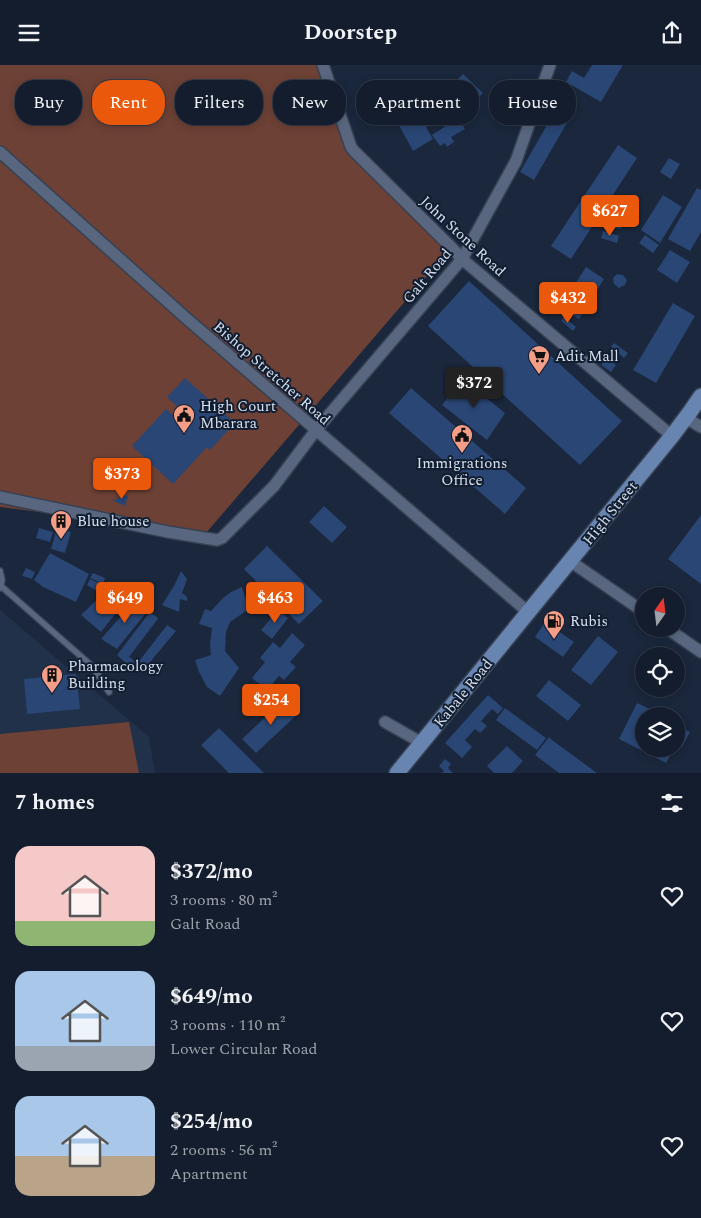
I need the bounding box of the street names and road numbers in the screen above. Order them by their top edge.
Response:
street label: John Stone Road [415,190,511,282]
street label: Galt Road [397,244,457,309]
street label: Bishop Stretcher Road [208,316,335,431]
street label: High Street [577,476,643,550]
street label: Kabale Road [428,654,498,733]

